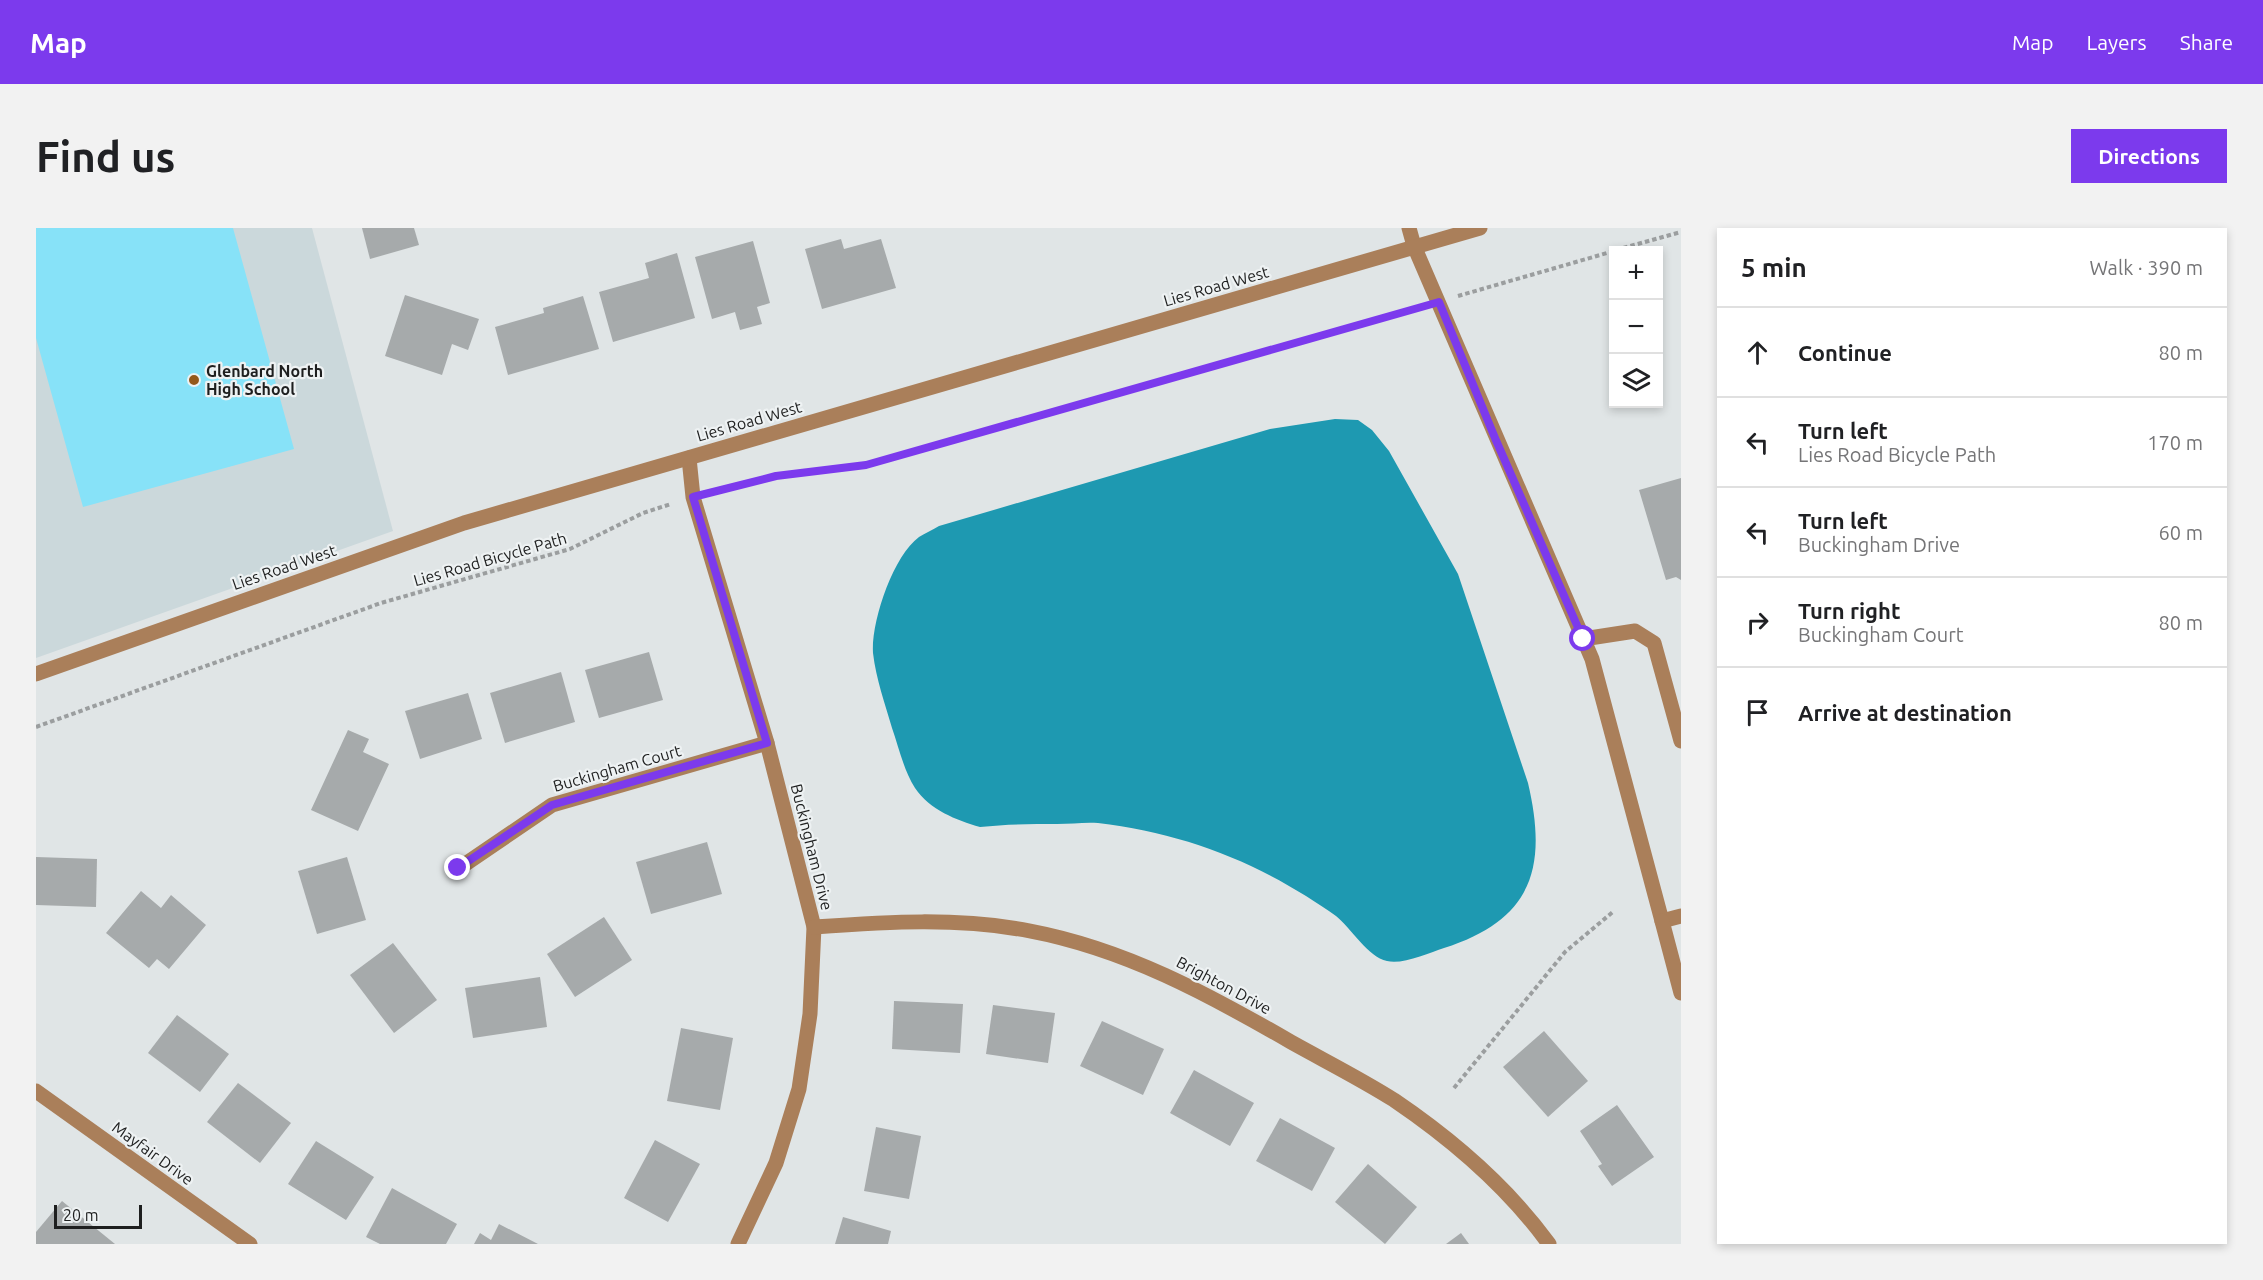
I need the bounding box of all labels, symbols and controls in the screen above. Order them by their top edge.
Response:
text: Map [30,27,87,58]
text: Map [2012,30,2053,54]
text: Layers [2086,30,2147,54]
text: Share [2180,30,2233,54]
button: Directions [2071,129,2227,183]
text: Find us [36,133,175,180]
map controls [1609,246,1663,408]
button: + [1609,246,1663,300]
text: 5 min [1741,253,1807,282]
text: Walk · 390 m [2090,256,2203,279]
street label: Lies Road West [1161,262,1271,310]
button: − [1609,300,1663,354]
icon: ahead [1741,336,1774,369]
text: Continue [1798,340,1892,365]
text: 80 m [2159,341,2203,364]
button: layers [1609,354,1663,408]
place label: Glenbard North High School [206,362,323,398]
marker: Glenbard North High School [187,373,201,387]
street label: Lies Road West [694,397,804,445]
text: Turn left [1798,418,1888,443]
icon: left [1741,426,1774,459]
text: 170 m [2147,431,2203,454]
text: Lies Road Bicycle Path [1798,443,1996,466]
text: Turn left [1798,508,1888,533]
icon: left [1741,516,1774,549]
text: 60 m [2159,521,2203,544]
street label: Lies Road Bicycle Path [411,528,569,590]
text: Buckingham Drive [1798,533,1960,556]
street label: Lies Road West [230,541,339,593]
text: Turn right [1798,598,1900,623]
icon: right [1741,606,1774,639]
text: 80 m [2159,611,2203,634]
text: Buckingham Court [1798,623,1964,646]
route start [1569,625,1595,651]
icon: arrive [1741,696,1774,729]
text: Arrive at destination [1798,700,2012,725]
street label: Buckingham Court [551,741,684,795]
street label: Buckingham Drive [788,782,836,912]
route end [444,854,470,880]
street label: Brighton Drive [1174,952,1274,1018]
street label: Mayfair Drive [109,1118,197,1188]
scale bar [54,1202,142,1230]
text: 20 m [63,1206,99,1224]

